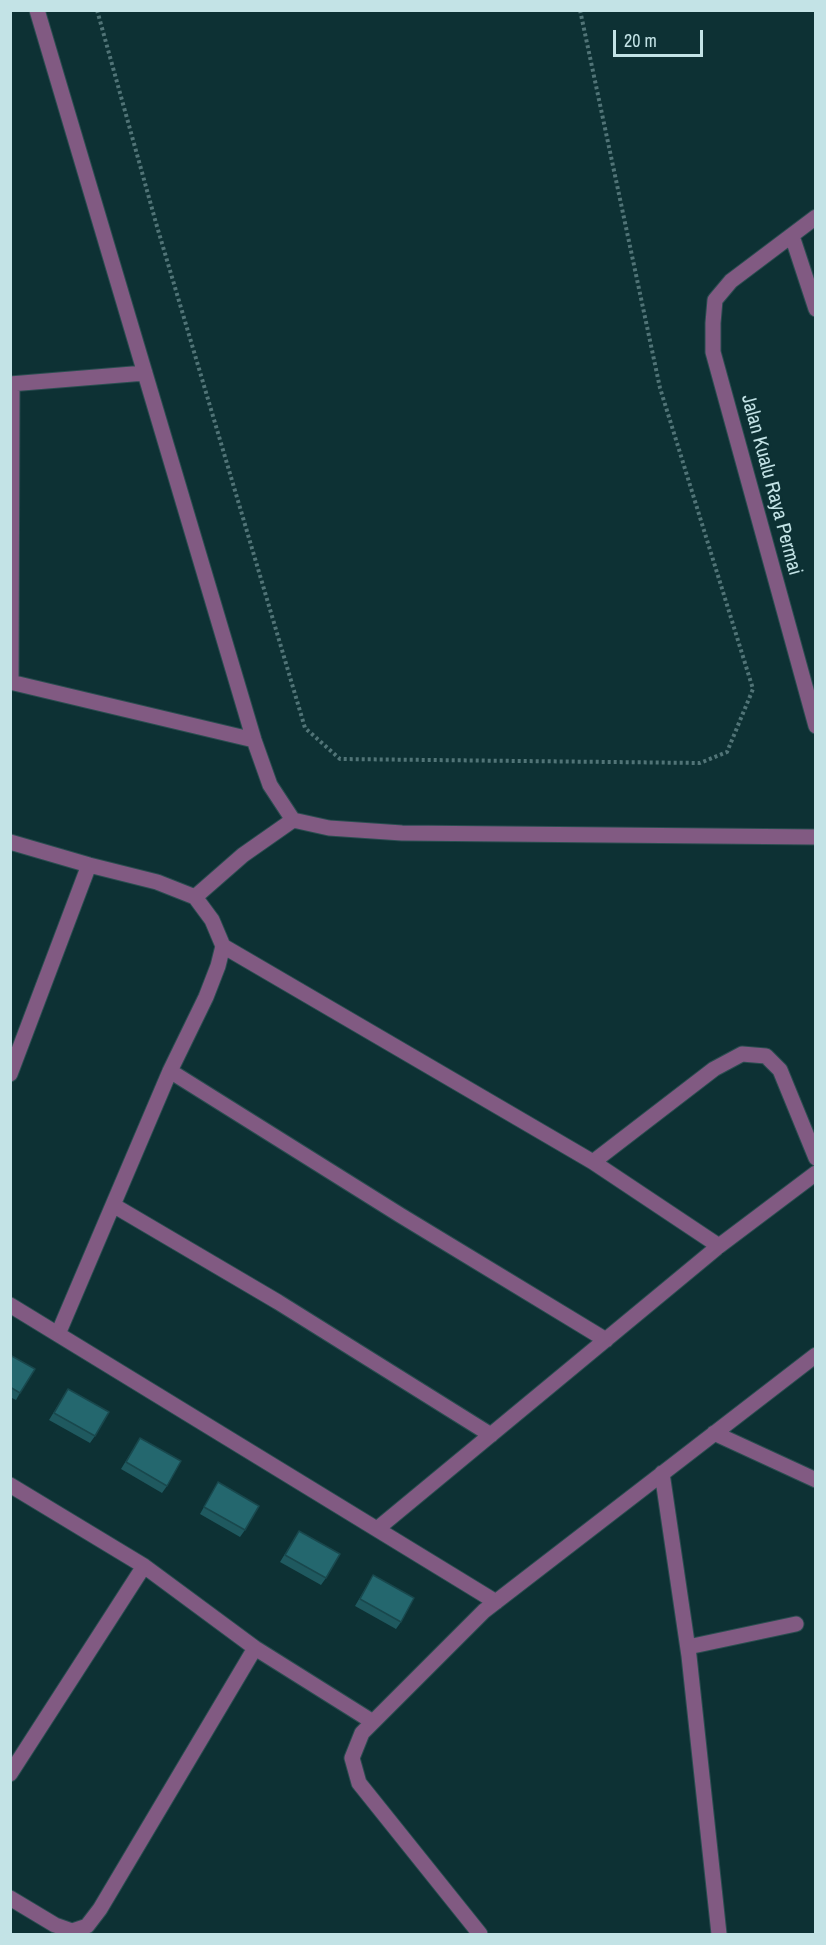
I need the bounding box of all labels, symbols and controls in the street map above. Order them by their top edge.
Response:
scale bar [616,18,706,56]
text: 20 m [624,28,657,53]
street label: Jalan Kualu Raya Permai [735,392,807,578]

